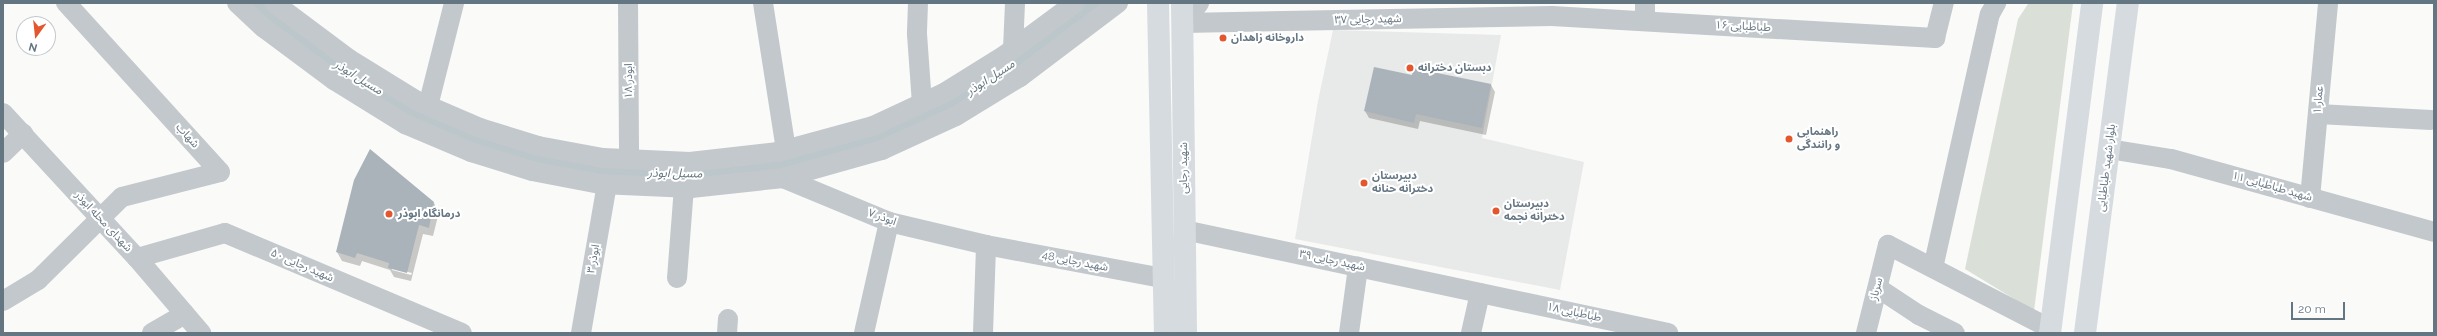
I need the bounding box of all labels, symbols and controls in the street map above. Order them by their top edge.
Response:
street label: شهید رجایی ۳۷ [1334,13,1402,27]
north arrow [16,16,56,56]
street label: طباطبایی ۱۶ [1715,19,1771,35]
place label: داروخانه زاهدان [1231,31,1304,45]
marker: داروخانه زاهدان [1218,33,1228,43]
text: N [27,40,39,54]
water label: مسیل ابوذر [331,57,385,99]
water label: مسیل ابوذر [964,57,1018,99]
place label: دبستان دخترانه [1418,61,1492,75]
street label: ابوذر ۱۸ [622,63,636,99]
marker: دبستان دخترانه [1405,63,1415,73]
street label: عمار ۱ [2311,85,2327,115]
street label: شهاب [173,121,201,151]
street label: بلوار شهید طباطبایی [2095,123,2119,213]
place label: راهنمایی و رانندگی [1797,126,1840,152]
marker: راهنمایی و رانندگی [1784,134,1794,144]
street label: شهید رجایی [1177,142,1191,194]
water label: مسیل ابوذر [648,166,702,182]
street label: شهید طباطبایی ۱۱ [2230,169,2314,205]
place label: دبیرستان دخترانه حنانه [1372,170,1433,196]
marker: دبیرستان دخترانه حنانه [1359,178,1369,188]
street label: شهدای محله ابوذر [72,189,134,255]
place label: دبیرستان دخترانه نجمه [1504,198,1565,224]
marker: دبیرستان دخترانه نجمه [1491,206,1501,216]
place label: درمانگاه ابوذر [398,207,460,221]
street label: ابوذر ۷ [866,207,898,229]
marker: درمانگاه ابوذر [383,208,395,220]
street label: ابوذر ۳ [585,244,603,274]
street label: شهید رجایی ۵۰ [269,247,335,285]
street label: شهید رجایی ۳۹ [1298,248,1366,274]
street label: شهید رجایی 48 [1041,249,1109,275]
street label: سرباز [1868,276,1886,302]
scale bar [2293,294,2347,320]
street label: طباطبایی ۱۸ [1545,301,1603,325]
text: 20 m [2298,302,2326,316]

